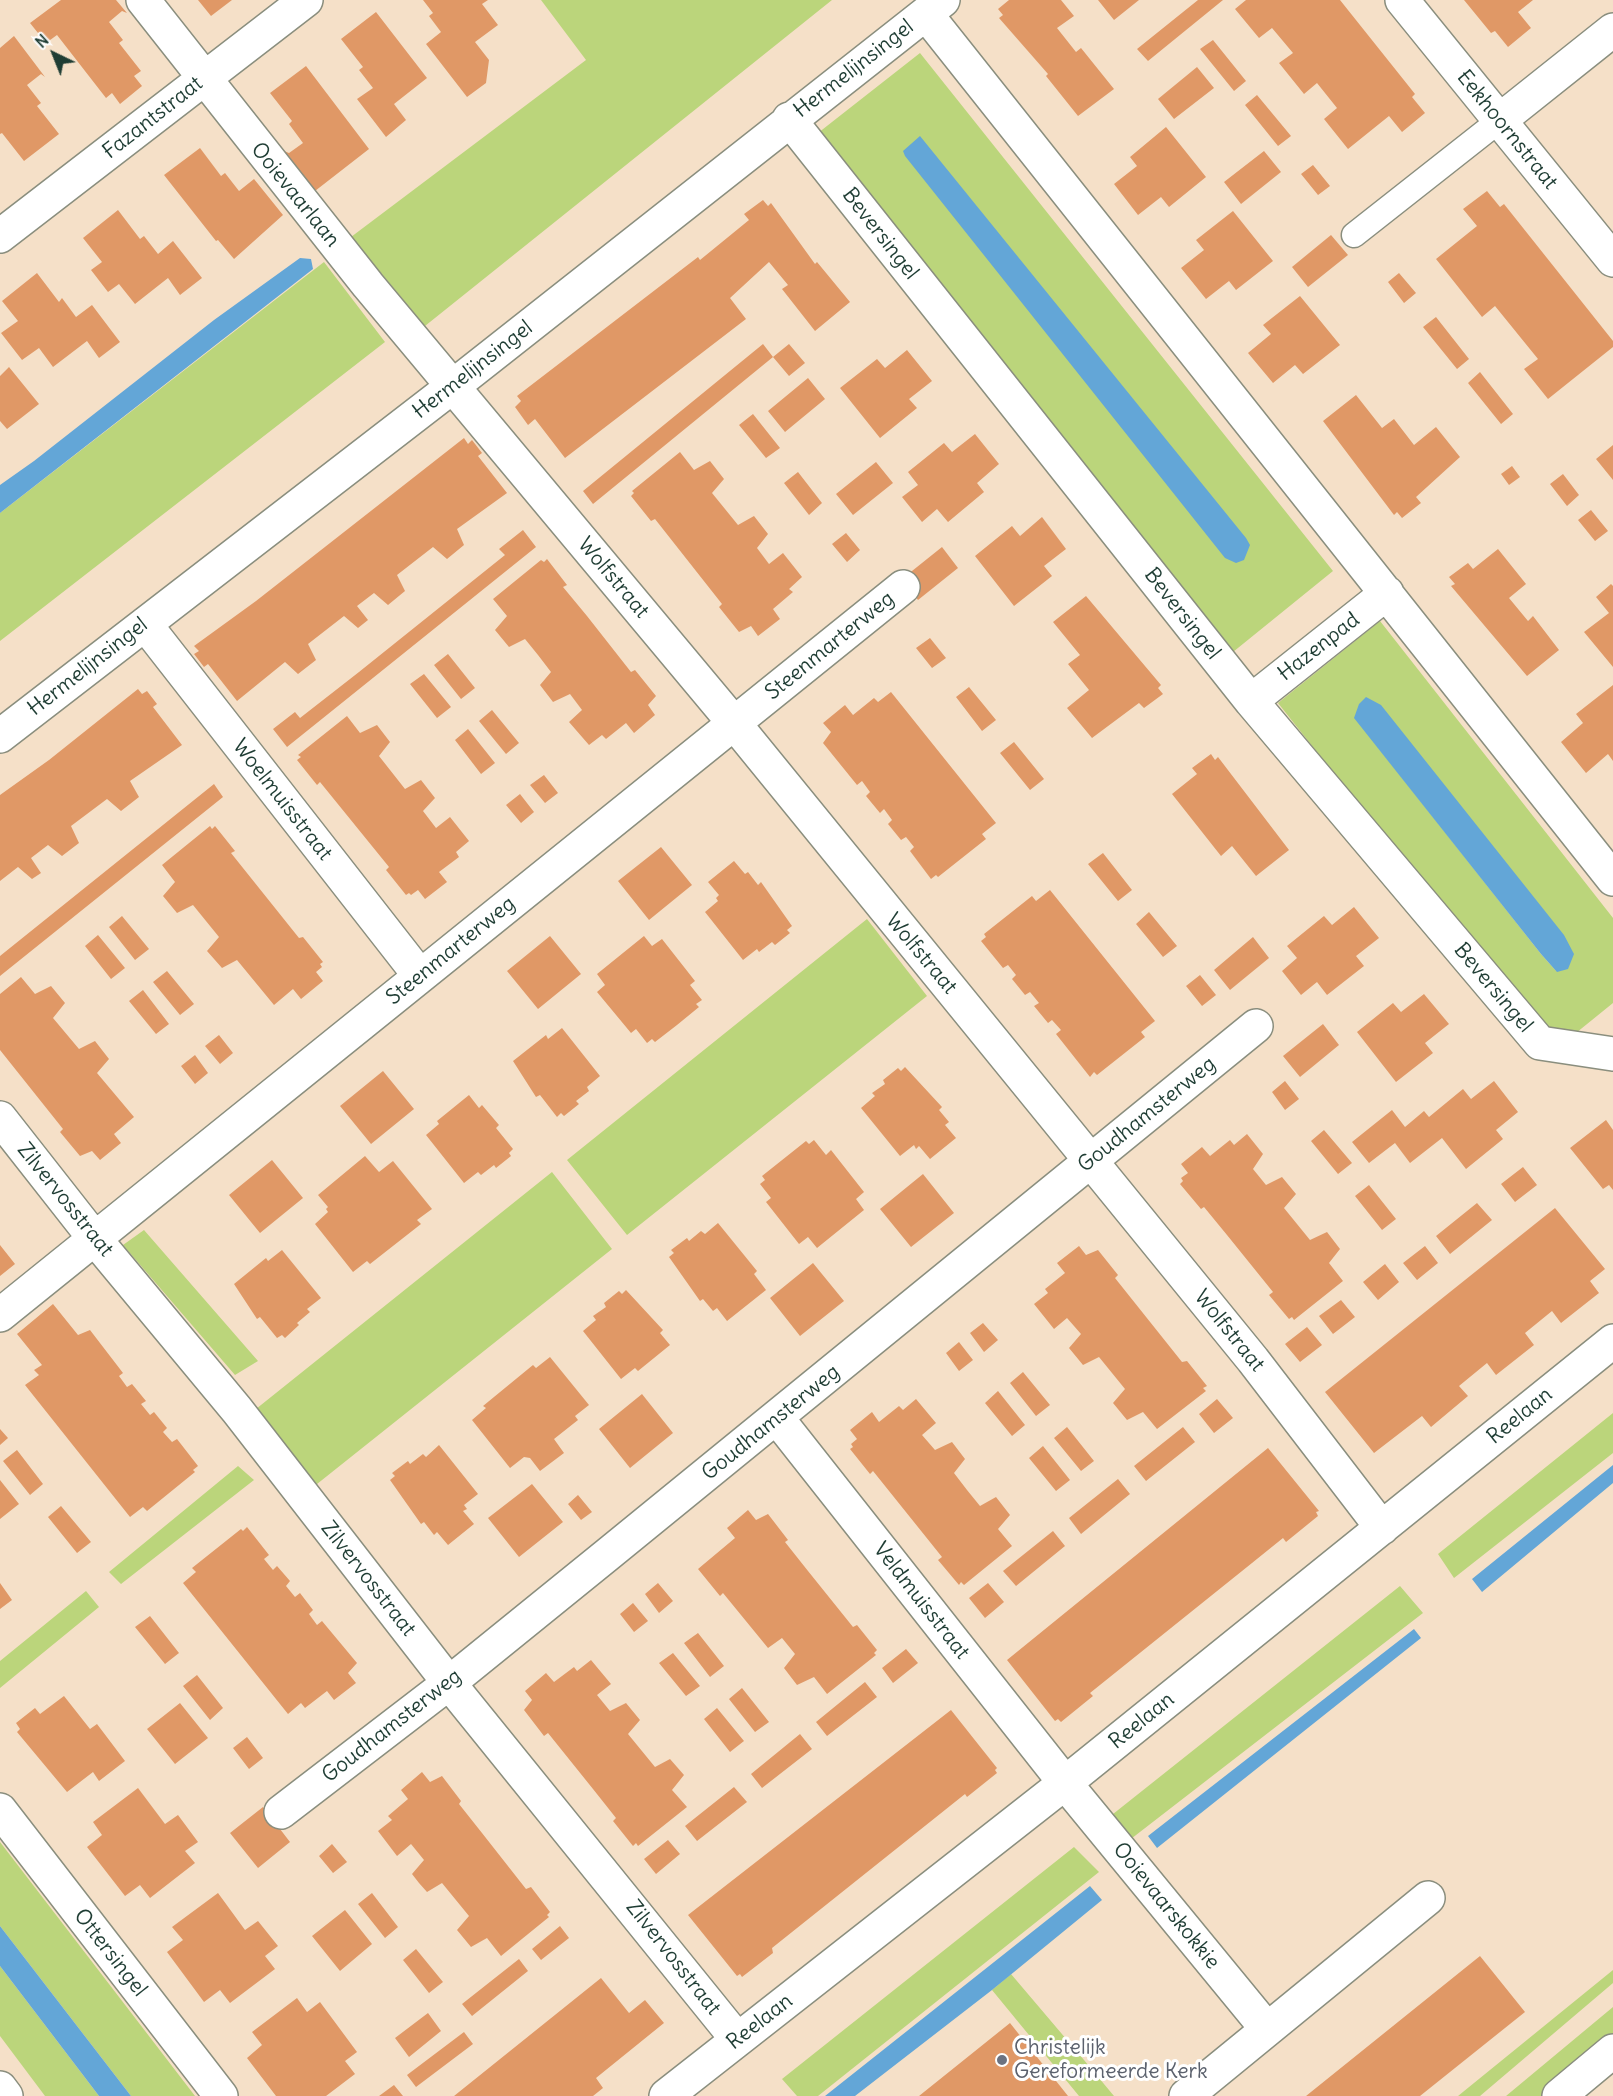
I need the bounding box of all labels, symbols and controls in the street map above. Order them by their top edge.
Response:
street label: Hermelijnsingel [789,14,919,124]
north arrow [24,24,84,84]
text: N [31,30,53,52]
street label: Eekhoornstraat [1451,65,1563,195]
street label: Fazantstraat [98,71,208,165]
street label: Ooievaarlaan [245,138,345,252]
street label: Beversingel [836,183,924,285]
street label: Hermelijnsingel [408,315,538,425]
street label: Wolfstraat [572,532,654,624]
street label: Beversingel [1138,563,1226,665]
street label: Steenmarterweg [761,586,899,706]
street label: Hazenpad [1273,607,1365,687]
street label: Hermelijnsingel [23,612,153,722]
street label: Woelmuisstraat [227,734,337,866]
street label: Steenmarterweg [382,891,520,1011]
street label: Wolfstraat [880,908,962,1000]
street label: Beversingel [1448,938,1538,1038]
street label: Goudhamsterweg [1073,1052,1221,1178]
street label: Zilvervosstraat [12,1138,118,1262]
street label: Wolfstraat [1188,1285,1270,1377]
street label: Goudhamsterweg [697,1360,845,1486]
street label: Reelaan [1482,1382,1558,1450]
street label: Zilvervosstraat [315,1517,421,1641]
street label: Veldmuisstraat [868,1538,974,1664]
street label: Goudhamsterweg [317,1664,467,1788]
street label: Reelaan [1104,1687,1180,1755]
street label: Ooievaarskokkie [1107,1837,1225,1975]
street label: Zilvervosstraat [620,1896,726,2020]
street label: Ottersingel [68,1904,152,2002]
street label: Reelaan [722,1989,798,2055]
place label: Christelijk Gereformeerde Kerk [1014,2035,1208,2085]
marker: Christelijk Gereformeerde Kerk [995,2053,1009,2067]

